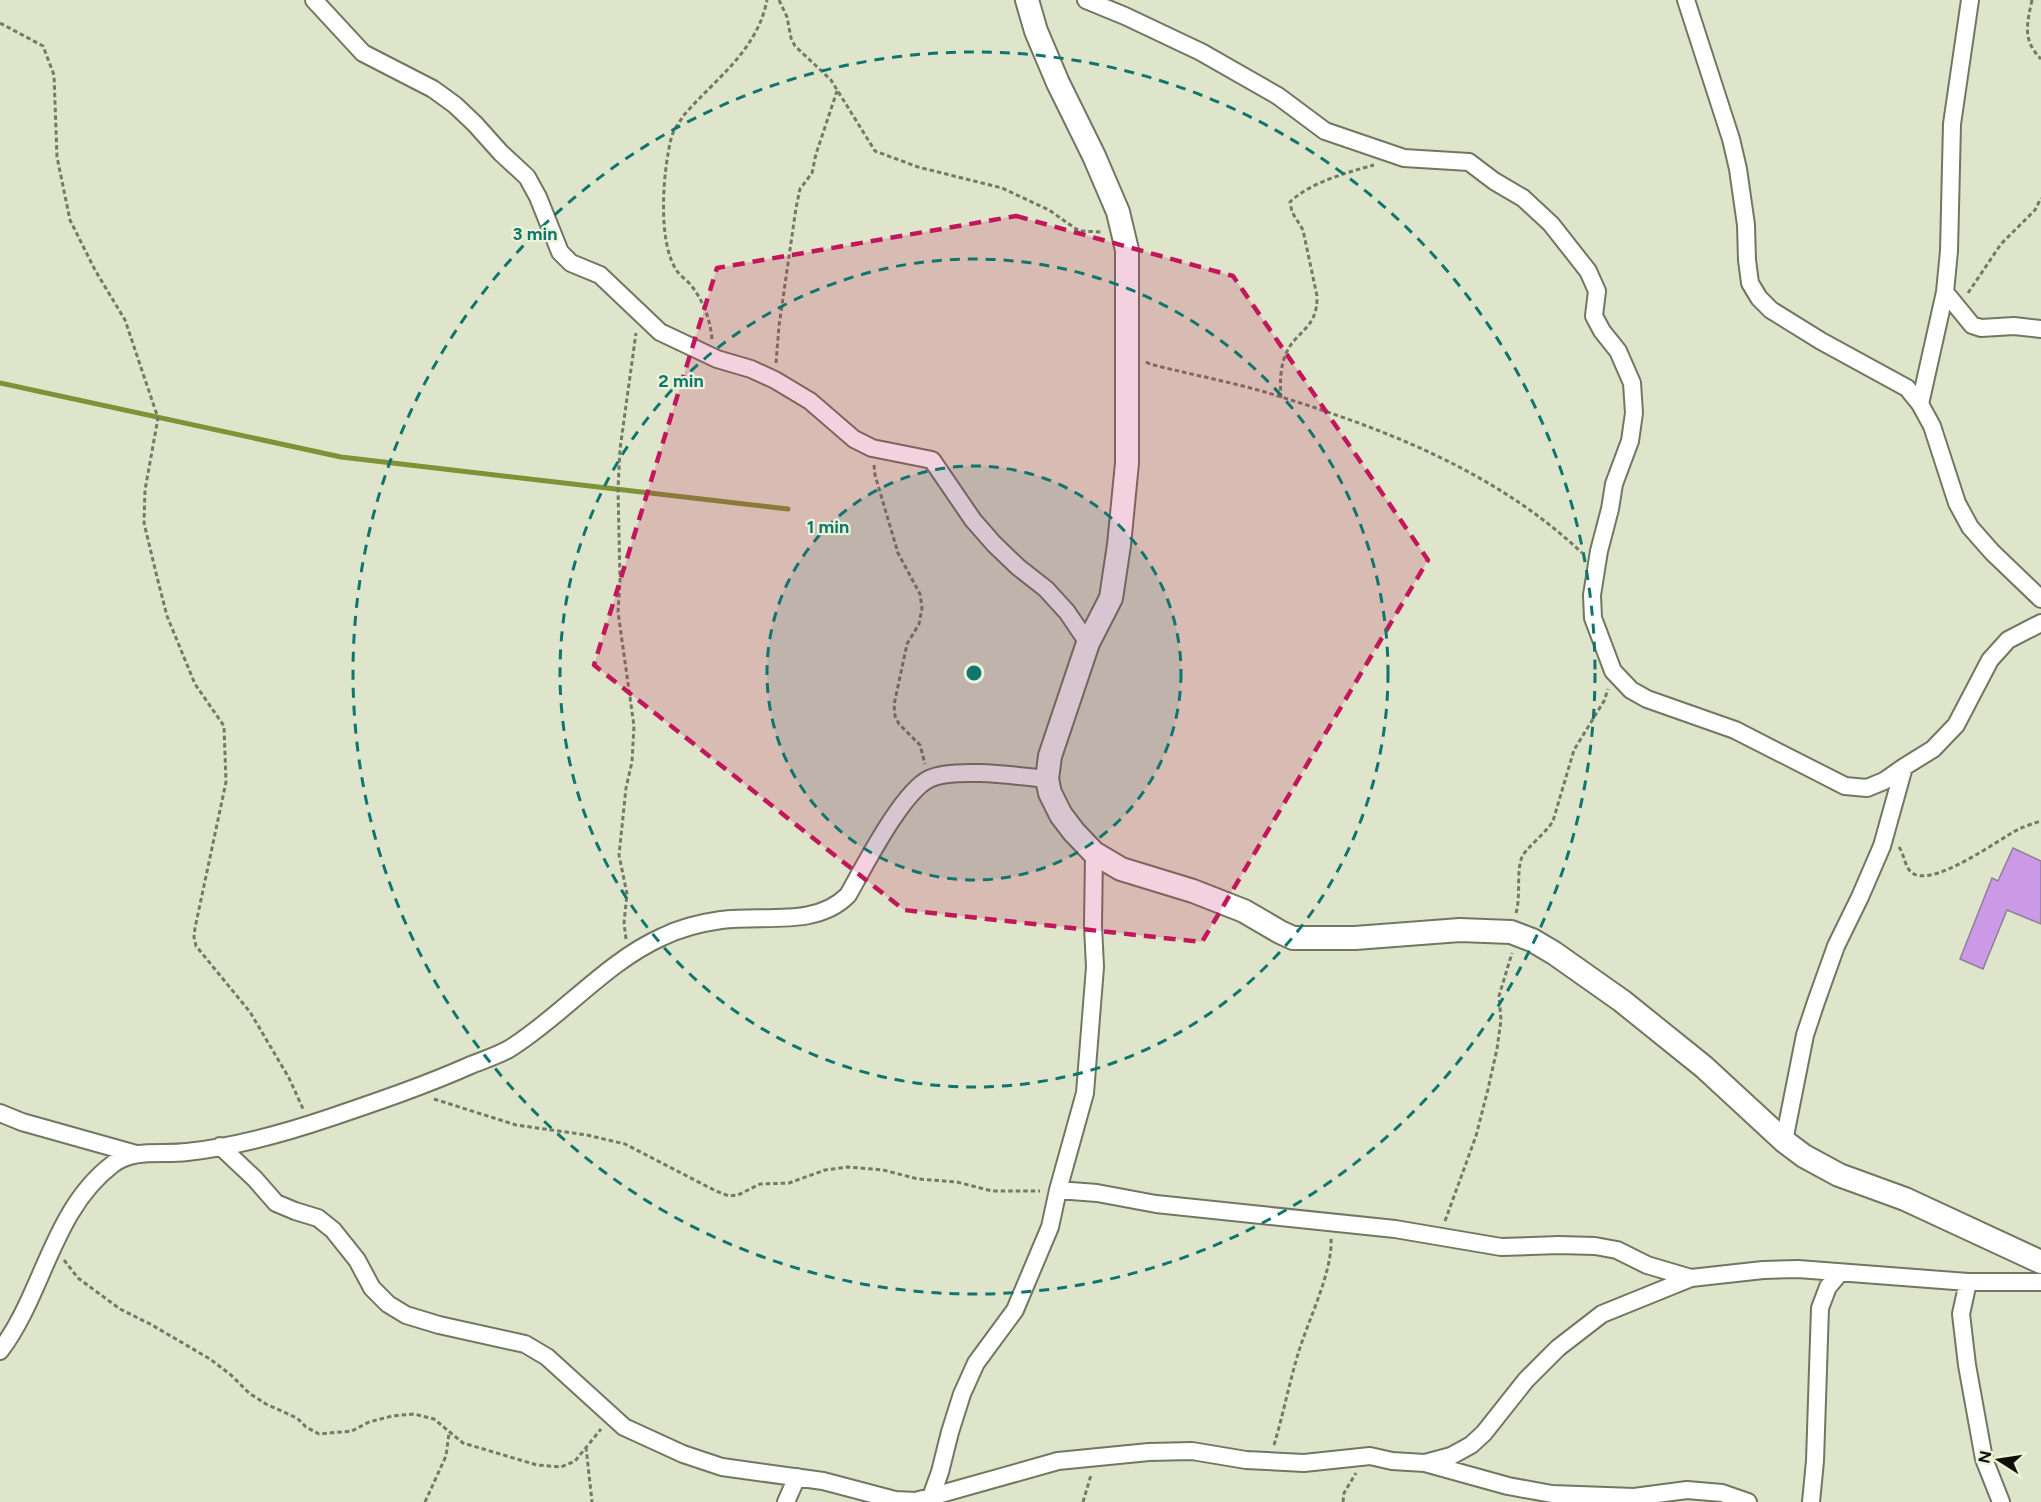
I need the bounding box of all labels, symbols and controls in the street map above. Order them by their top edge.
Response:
text: 3 min [513,223,557,245]
text: 2 min [658,370,704,392]
text: 1 min [807,516,849,538]
centre of rings [964,663,984,683]
north arrow [1969,1430,2029,1490]
text: N [1974,1449,1995,1465]

